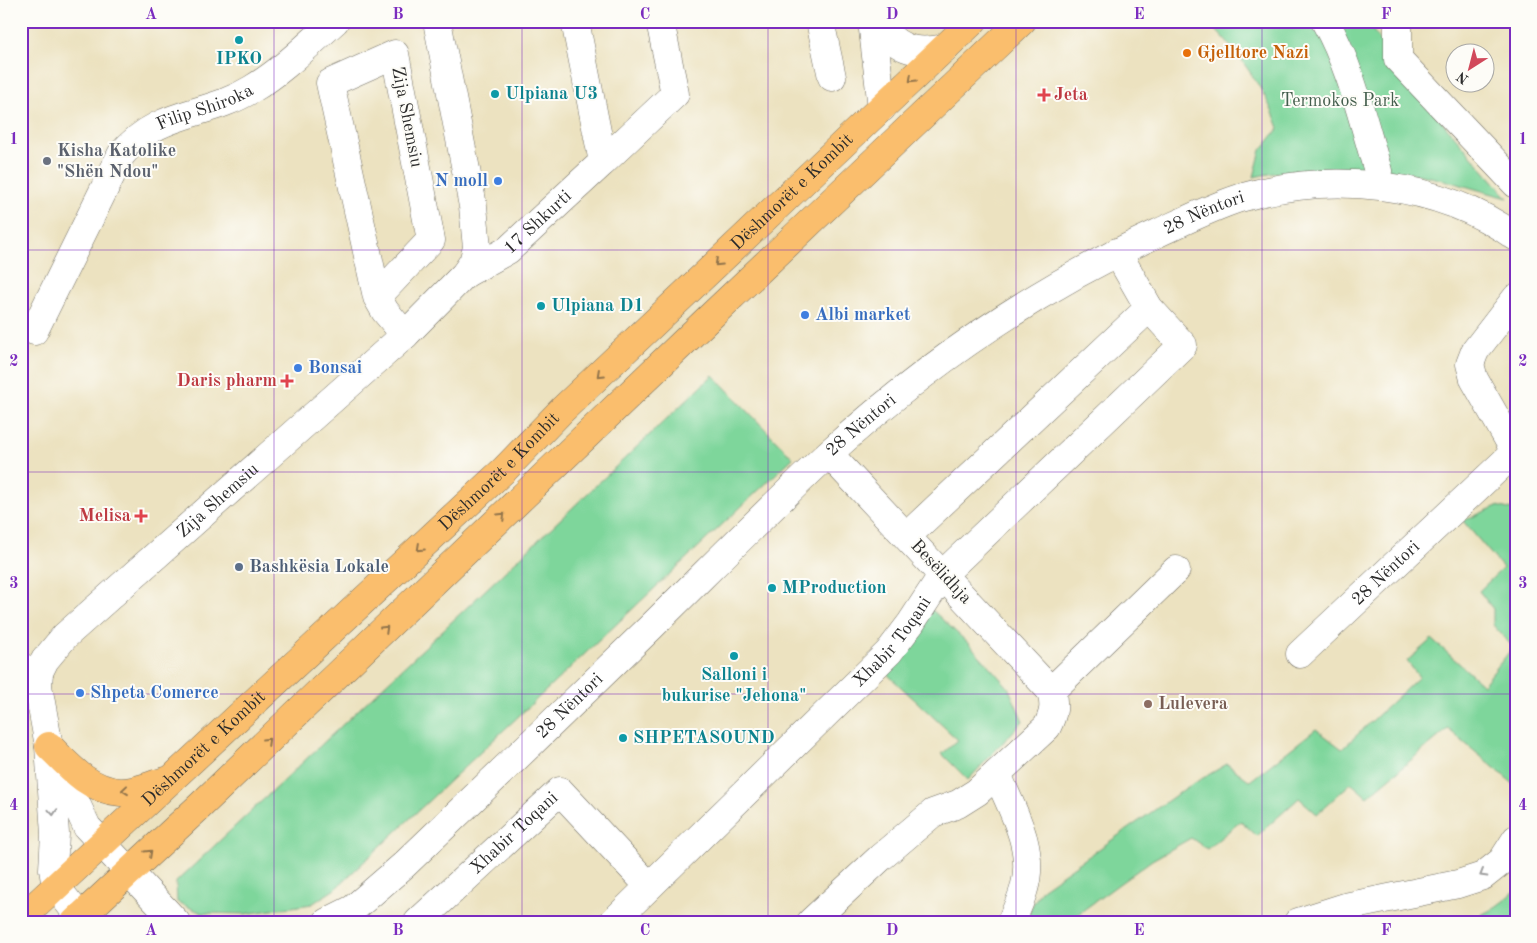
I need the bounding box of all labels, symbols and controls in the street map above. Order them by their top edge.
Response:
text: A [145,7,157,23]
text: B [392,7,404,23]
text: C [640,7,650,23]
text: D [886,7,898,23]
text: E [1133,7,1145,23]
text: F [1381,7,1392,23]
marker: IPKO [233,34,245,46]
north arrow [1444,42,1494,92]
place label: Gjelltore Nazi [1197,44,1309,62]
marker: Gjelltore Nazi [1181,47,1193,59]
place label: IPKO [216,50,262,68]
street label: Zija Shemsiu [388,65,426,169]
text: N [1454,69,1471,87]
one-way arrow [909,73,918,82]
street label: Filip Shiroka [154,81,257,134]
place label: Ulpiana U3 [505,85,598,103]
place label: Jeta [1054,86,1088,104]
marker: Ulpiana U3 [489,88,501,100]
marker: Jeta [1038,89,1050,101]
park label: Termokos Park [1281,92,1399,110]
street label: Dëshmorët e Kombit [728,130,857,254]
text: 1 [9,132,19,148]
text: 1 [1518,132,1528,148]
place label: Kisha Katolike "Shën Ndou" [57,142,176,181]
marker: Kisha Katolike "Shën Ndou" [41,155,53,167]
place label: N moll [435,172,488,190]
marker: N moll [492,175,504,187]
street label: 17 Shkurti [501,187,575,258]
street label: 28 Nëntori [1161,188,1246,238]
one-way arrow [715,257,724,266]
place label: Ulpiana D1 [551,297,644,315]
marker: Ulpiana D1 [535,300,547,312]
place label: Albi market [815,306,911,324]
marker: Albi market [799,309,811,321]
text: 2 [9,354,19,370]
text: 2 [1518,354,1528,370]
place label: Bonsai [308,359,362,377]
marker: Bonsai [292,362,304,374]
one-way arrow [596,368,605,377]
place label: Daris pharm [177,372,277,390]
marker: Daris pharm [281,375,293,387]
street label: 28 Nëntori [823,391,900,460]
street label: Dëshmorët e Kombit [436,409,563,534]
street label: Zija Shemsiu [174,460,263,541]
place label: Melisa [79,507,131,525]
marker: Melisa [135,510,147,522]
one-way arrow [496,513,505,522]
street label: Besëlidhja [907,536,975,608]
street label: 28 Nëntori [1349,537,1423,609]
one-way arrow [417,542,426,551]
place label: Bashkësia Lokale [249,558,389,576]
marker: Bashkësia Lokale [233,561,245,573]
text: 3 [9,576,19,592]
text: 3 [1518,576,1528,592]
place label: MProduction [782,579,887,597]
marker: MProduction [766,582,778,594]
street label: Xhabir Toqani [850,593,935,691]
one-way arrow [379,626,388,635]
marker: Salloni i bukurise "Jehona" [728,650,740,662]
place label: Salloni i bukurise "Jehona" [662,666,806,705]
street label: 28 Nëntori [533,670,607,742]
place label: Shpeta Comerce [90,684,219,702]
marker: Shpeta Comerce [74,687,86,699]
street label: Dëshmorët e Kombit [139,687,269,810]
place label: Lulevera [1158,695,1228,713]
marker: Lulevera [1142,698,1154,710]
place label: SHPETASOUND [633,729,775,747]
marker: SHPETASOUND [617,732,629,744]
one-way arrow [262,738,271,747]
one-way arrow [120,784,128,795]
street label: Xhabir Toqani [467,789,562,878]
text: 4 [9,798,19,814]
text: 4 [1518,798,1528,814]
one-way arrow [48,809,59,817]
one-way arrow [144,850,153,859]
one-way arrow [1480,867,1489,877]
text: A [145,923,157,939]
text: B [392,923,404,939]
text: C [640,923,650,939]
text: D [886,923,898,939]
text: E [1133,923,1145,939]
text: F [1381,923,1392,939]

